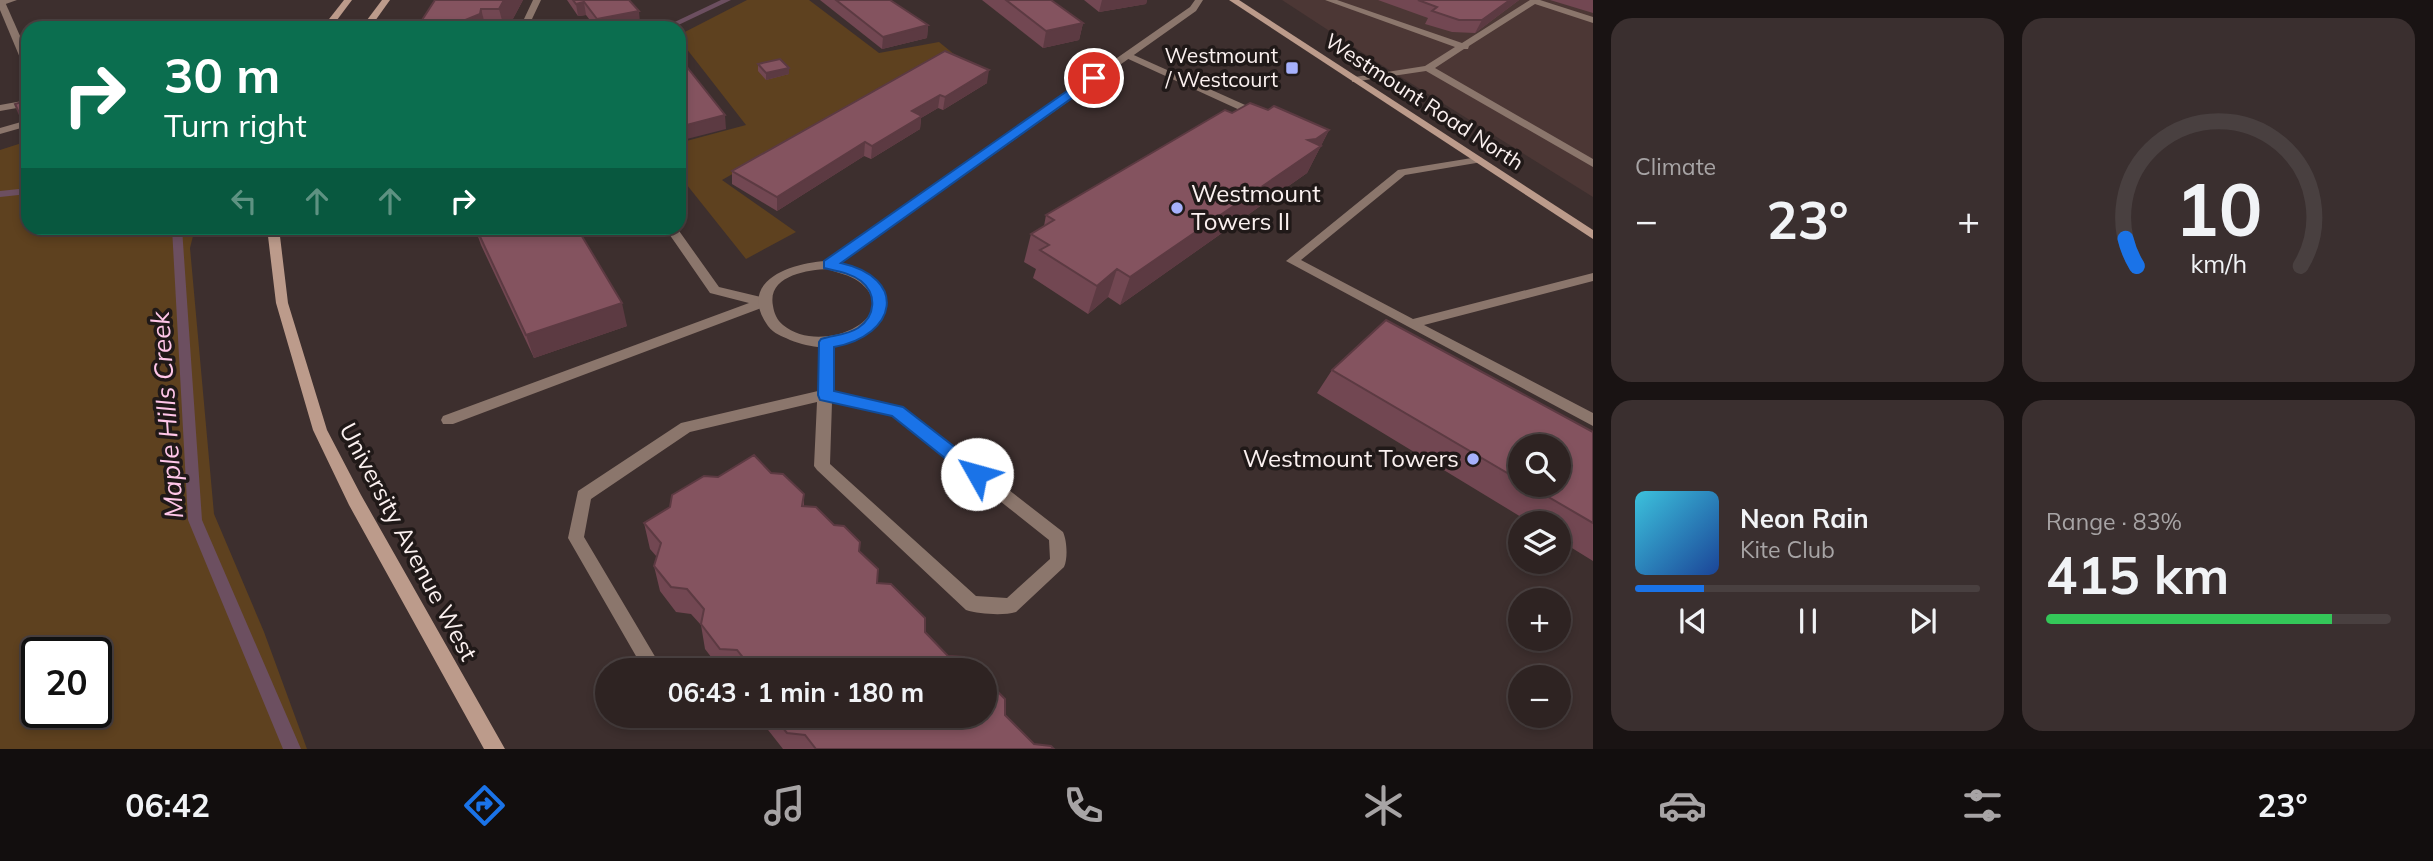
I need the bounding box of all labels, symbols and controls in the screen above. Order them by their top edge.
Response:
street label: Westmount Road North [1320,27,1529,175]
place label: Westmount / Westcourt [1165,42,1278,92]
text: 30 m [164,44,280,105]
pin [1064,48,1124,108]
icon: right [49,49,140,140]
icon: arrive [1075,59,1113,97]
marker: Westmount / Westcourt [1284,60,1300,76]
text: Turn right [164,105,307,145]
text: Climate [1635,152,1716,181]
text: 10 [2175,163,2262,254]
place label: Westmount Towers II [1191,178,1321,236]
icon: left [225,182,263,220]
icon: ahead [298,182,336,220]
icon: ahead [371,182,409,220]
icon: right [444,182,482,220]
text: 23° [1766,187,1849,252]
text: − [1635,196,1658,244]
text: + [1957,196,1980,244]
marker: Westmount Towers II [1169,200,1185,216]
text: km/h [2190,248,2247,279]
water label: Maple Hills Creek [143,310,190,520]
street label: University Avenue West [333,417,484,666]
map controls [1508,434,1571,728]
button: search [1508,434,1571,497]
position arrow [940,437,1014,511]
place label: Westmount Towers [1243,443,1459,473]
marker: Westmount Towers [1465,451,1481,467]
text: Neon Rain [1740,502,1869,535]
text: Range · 83% [2046,507,2182,536]
button: layers [1508,511,1571,574]
text: Kite Club [1740,535,1835,564]
text: 415 km [2046,542,2229,607]
button: + [1508,588,1571,651]
icon: previous [1674,602,1712,640]
icon: pause [1789,602,1827,640]
icon: next [1904,602,1942,640]
speed limit sign: 20 [21,637,112,728]
button: − [1508,665,1571,728]
text: 06:43 · 1 min · 180 m [668,676,924,709]
icon: directions [460,781,509,830]
icon: music [760,781,809,830]
icon: phone [1059,781,1108,830]
icon: climate [1359,781,1408,830]
icon: car [1658,781,1707,830]
icon: filters [1958,781,2007,830]
text: 06:42 [125,785,210,825]
text: 23° [2257,785,2308,825]

